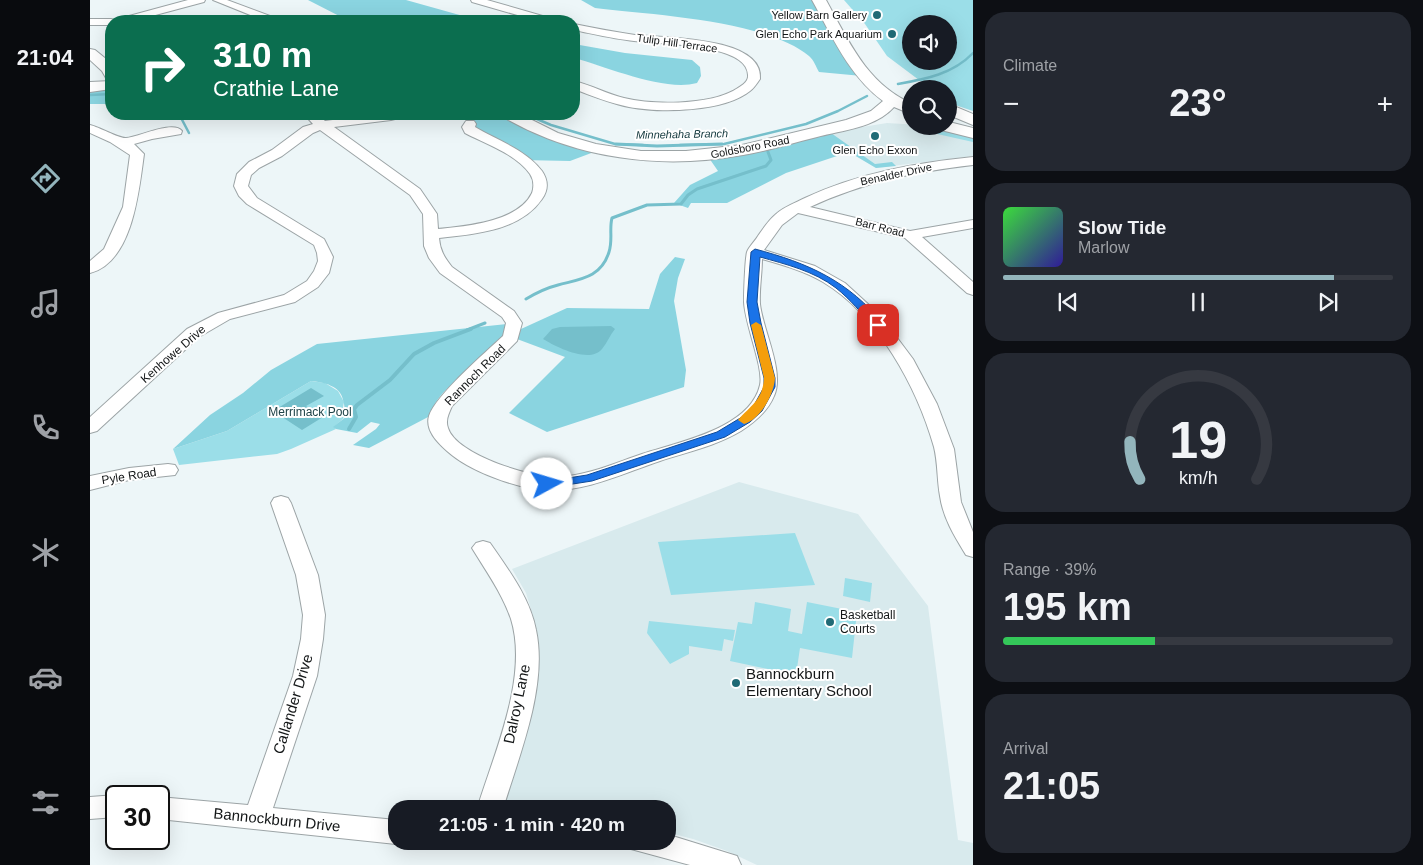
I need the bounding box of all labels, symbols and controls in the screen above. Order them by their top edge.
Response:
place label: Yellow Barn Gallery [771,9,867,21]
marker: Yellow Barn Gallery [871,9,883,21]
map controls [902,15,957,135]
button: sound [902,15,957,70]
place label: Glen Echo Park Aquarium [755,28,882,40]
marker: Glen Echo Park Aquarium [886,28,898,40]
street label: Tulip Hill Terrace [636,31,718,55]
icon: right [130,35,195,100]
text: 310 m [213,35,312,74]
text: 21:04 [17,45,73,70]
text: Climate [1003,57,1057,74]
text: Crathie Lane [213,76,339,101]
button: search [902,80,957,135]
text: 23° [1169,82,1227,124]
text: − [1003,88,1019,119]
text: + [1377,88,1393,119]
water label: Minnehaha Branch [636,127,728,141]
marker: Glen Echo Exxon [869,130,881,142]
street label: Goldsboro Road [710,133,790,161]
place label: Glen Echo Exxon [833,144,918,156]
icon: directions [28,161,63,196]
street label: Benalder Drive [859,161,933,187]
street label: Barr Road [854,215,906,239]
text: Slow Tide [1078,217,1166,238]
text: Marlow [1078,239,1130,256]
icon: music [28,286,63,321]
icon: previous [1054,288,1082,316]
icon: pause [1184,288,1212,316]
icon: next [1314,288,1342,316]
pin [857,304,899,346]
icon: arrive [864,311,892,339]
street label: Kenhowe Drive [138,322,209,386]
street label: Rannoch Road [442,342,508,408]
park label: Merrimack Pool [268,405,352,419]
icon: phone [28,410,63,445]
text: 19 [1169,411,1227,469]
position arrow [520,457,572,509]
street label: Pyle Road [101,465,157,487]
text: km/h [1179,468,1217,488]
icon: climate [28,535,63,570]
text: Range · 39% [1003,561,1096,578]
text: 195 km [1003,586,1132,628]
place label: Basketball Courts [840,608,895,636]
marker: Basketball Courts [824,616,836,628]
street label: Callander Drive [269,652,316,756]
icon: car [28,660,63,695]
street label: Dalroy Lane [500,663,533,745]
place label: Bannockburn Elementary School [746,665,872,699]
marker: Bannockburn Elementary School [730,677,742,689]
text: Arrival [1003,740,1048,757]
text: 21:05 [1003,765,1100,807]
icon: filters [28,785,63,820]
speed limit sign: 30 [105,785,170,850]
street label: Bannockburn Drive [213,804,341,835]
text: 21:05 · 1 min · 420 m [439,814,625,835]

